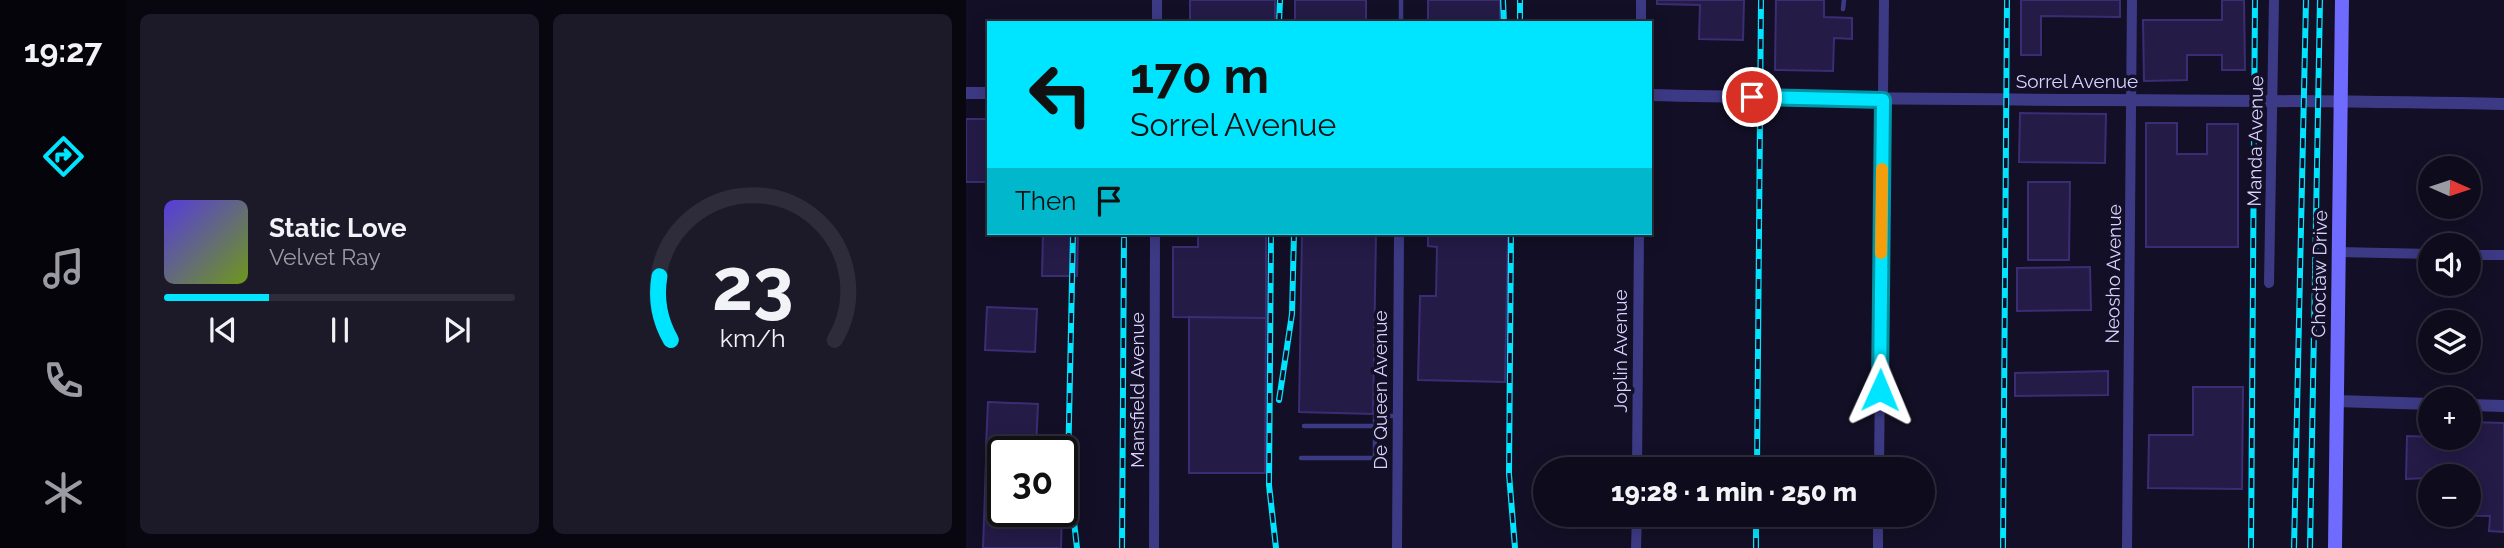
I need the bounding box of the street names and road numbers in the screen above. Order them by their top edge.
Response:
street label: Sorrel Avenue [2016,70,2138,92]
street label: Manda Avenue [2243,75,2267,207]
street label: Neosho Avenue [2101,204,2125,344]
street label: Choctaw Drive [2307,210,2331,338]
street label: Joplin Avenue [1609,289,1631,413]
street label: De Queen Avenue [1369,310,1391,470]
street label: Mansfield Avenue [1126,312,1148,468]

